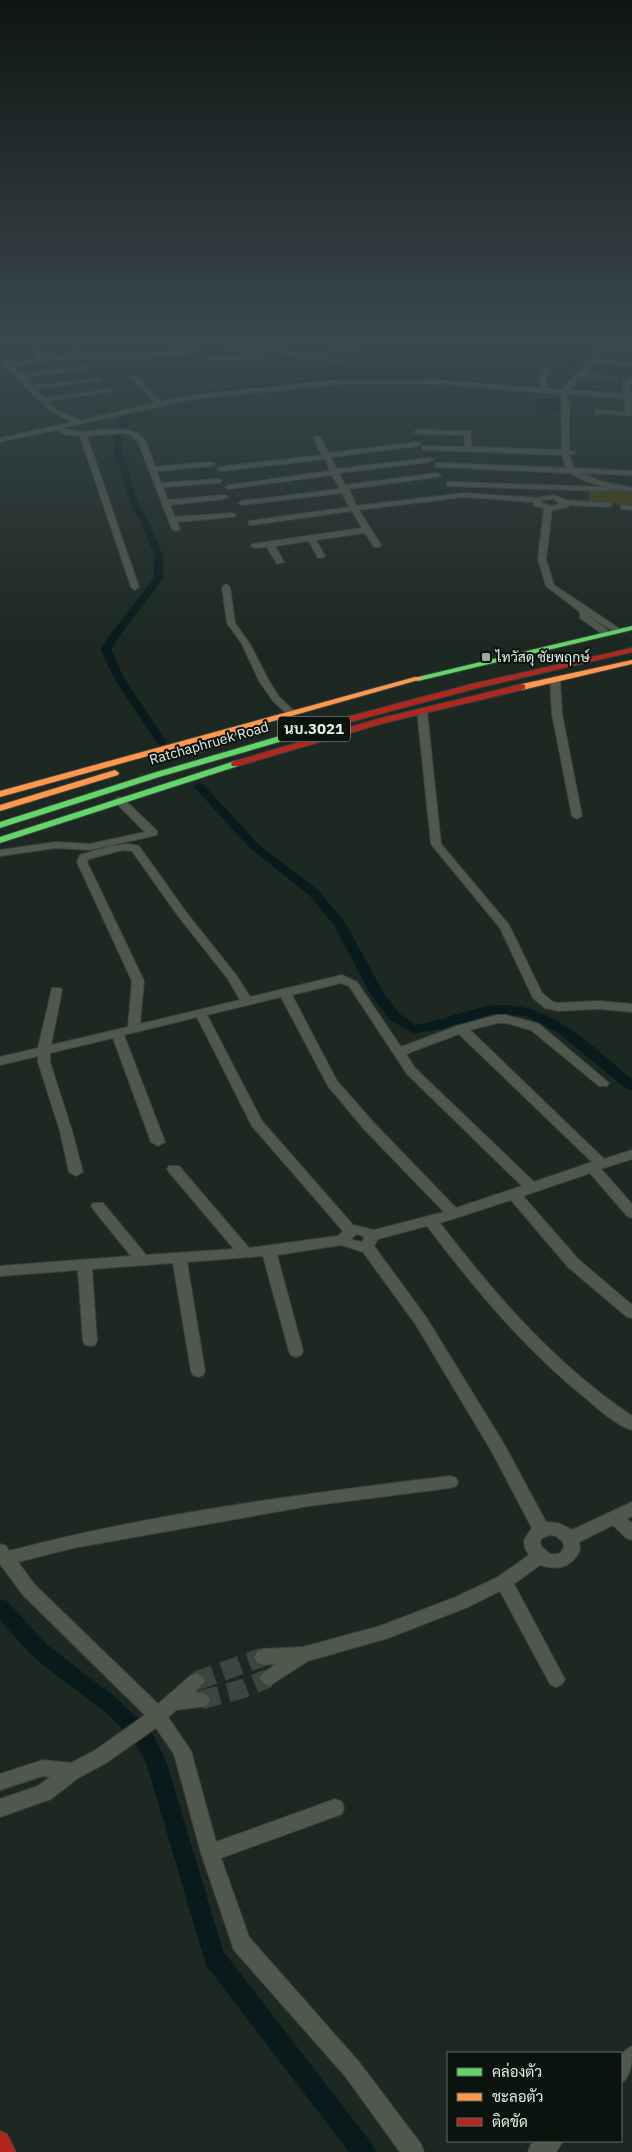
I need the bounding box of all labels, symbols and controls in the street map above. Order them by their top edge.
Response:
place label: ไทวัสดุ ชัยพฤกษ์ [495,648,590,667]
marker: ไทวัสดุ ชัยพฤกษ์ [480,651,492,663]
road number: นบ.3021 [278,716,350,742]
street label: Ratchaphruek Road [147,717,271,769]
legend [447,2052,622,2142]
text: คล่องตัว [492,2062,542,2081]
text: ชะลอตัว [492,2087,543,2106]
text: ติดขัด [492,2112,528,2131]

